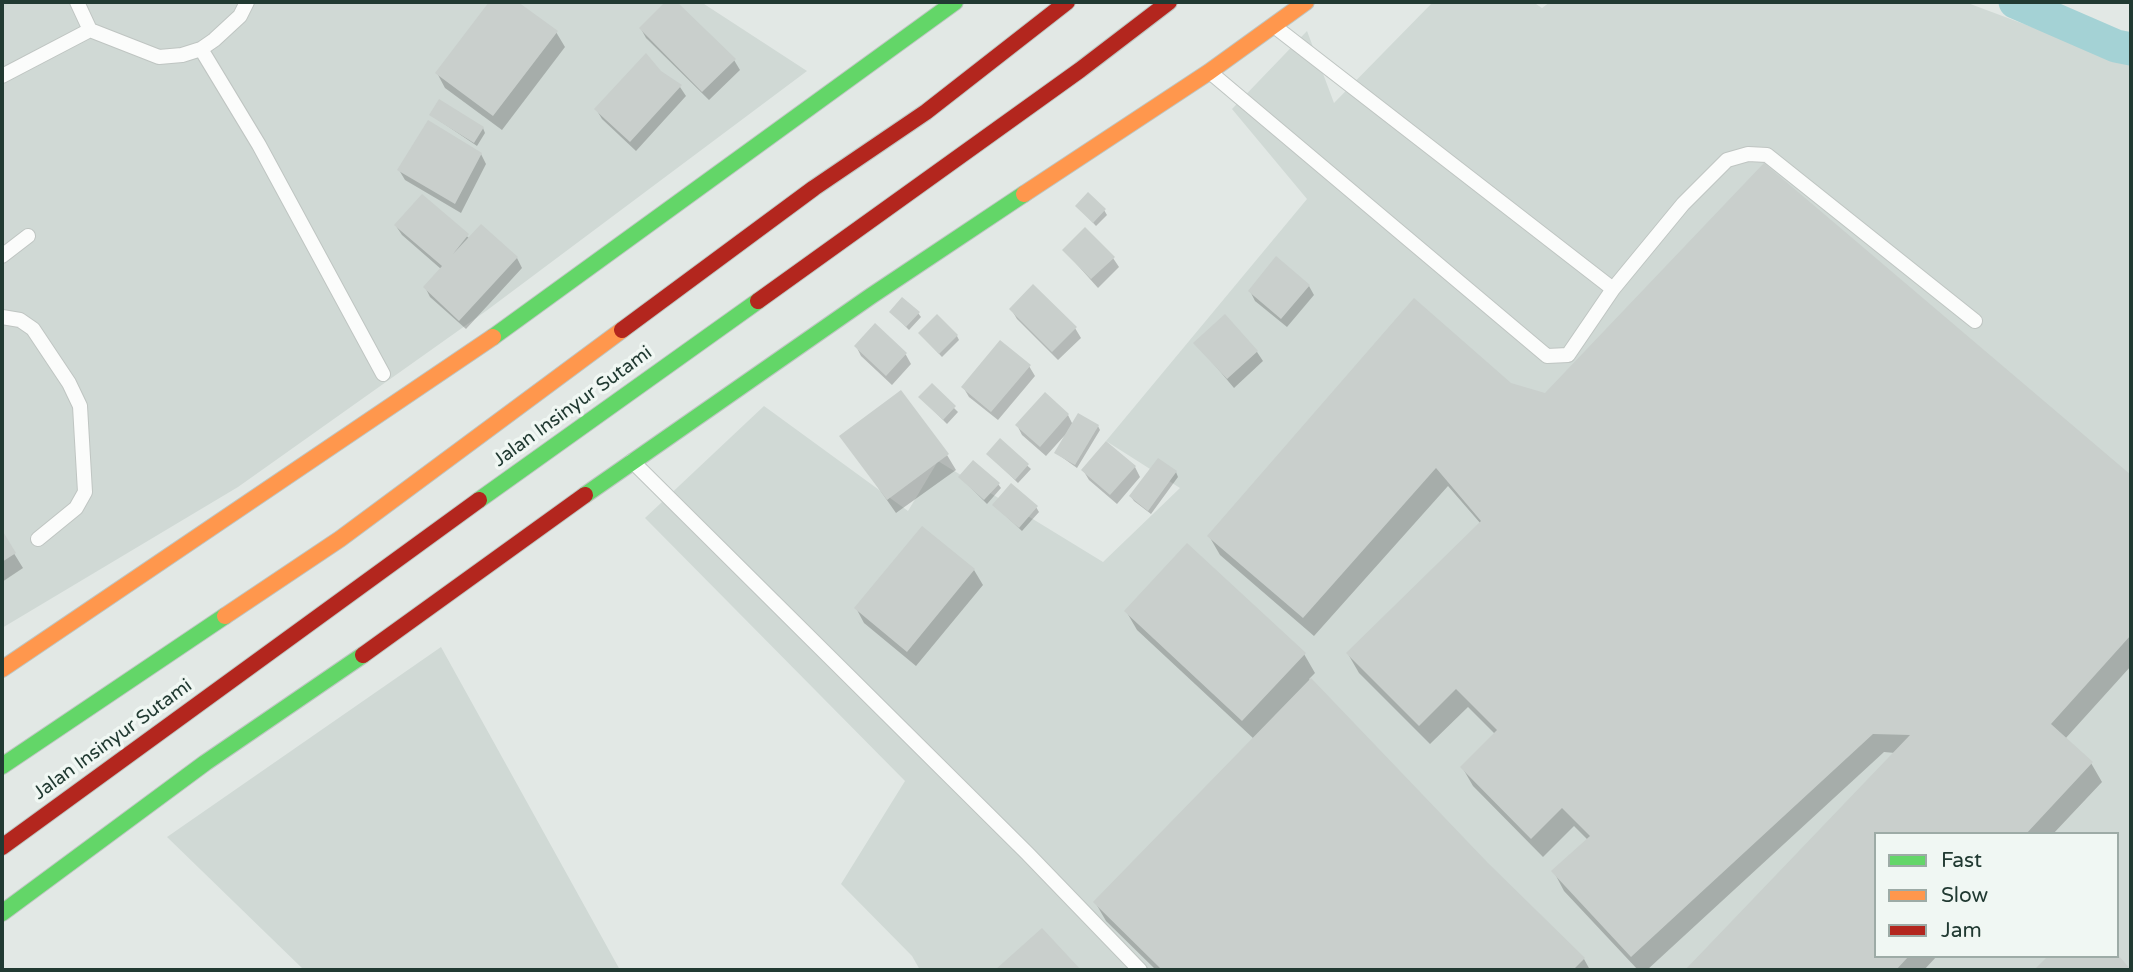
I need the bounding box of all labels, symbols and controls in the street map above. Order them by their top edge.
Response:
street label: Jalan Insinyur Sutami [489,342,657,472]
street label: Jalan Insinyur Sutami [29,675,197,805]
legend [1874,832,2119,958]
text: Fast [1941,848,1982,873]
text: Slow [1941,883,1988,908]
text: Jam [1941,918,1982,943]

